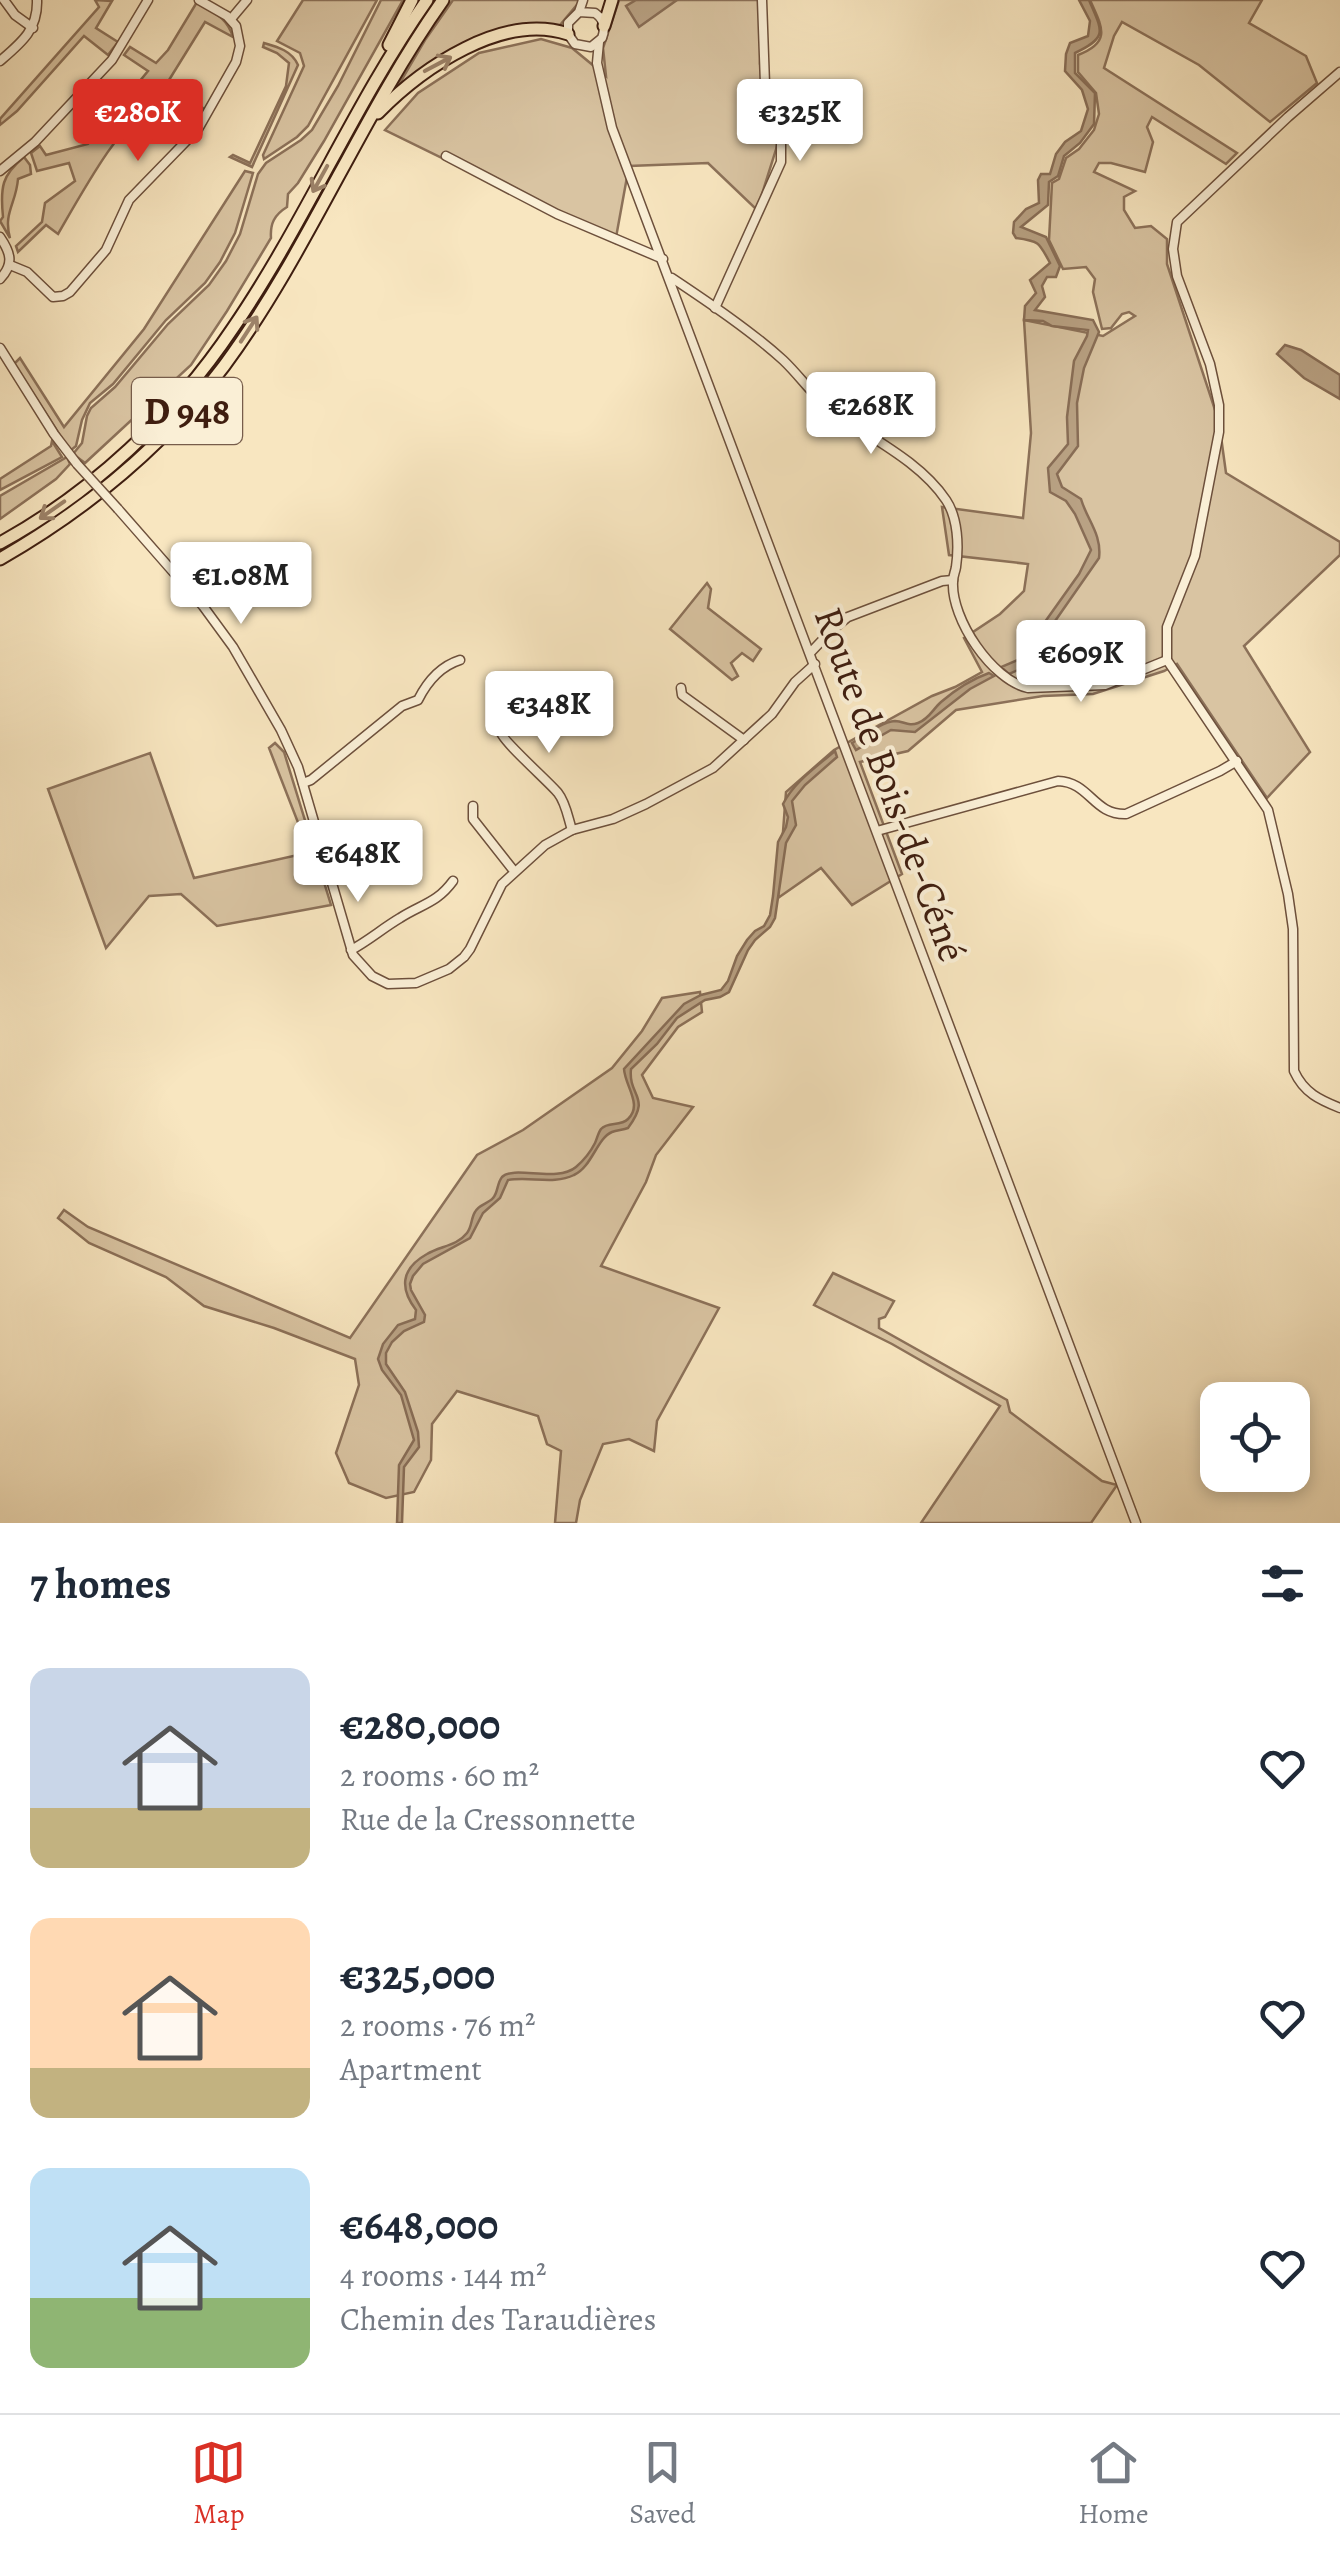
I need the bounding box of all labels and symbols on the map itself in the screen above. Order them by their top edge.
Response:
one-way arrow [423,54,453,73]
pin: €280K [68,79,208,164]
pin: €325K [730,79,870,164]
one-way arrow [309,164,329,194]
one-way arrow [238,315,259,343]
pin: €268K [801,372,941,457]
road number: D 948 [132,378,242,444]
one-way arrow [39,499,67,520]
pin: €1.08M [160,542,322,627]
street label: Route de Bois-de-Céné [801,599,980,969]
pin: €609K [1011,620,1151,705]
pin: €348K [479,671,619,756]
pin: €648K [288,820,428,905]

